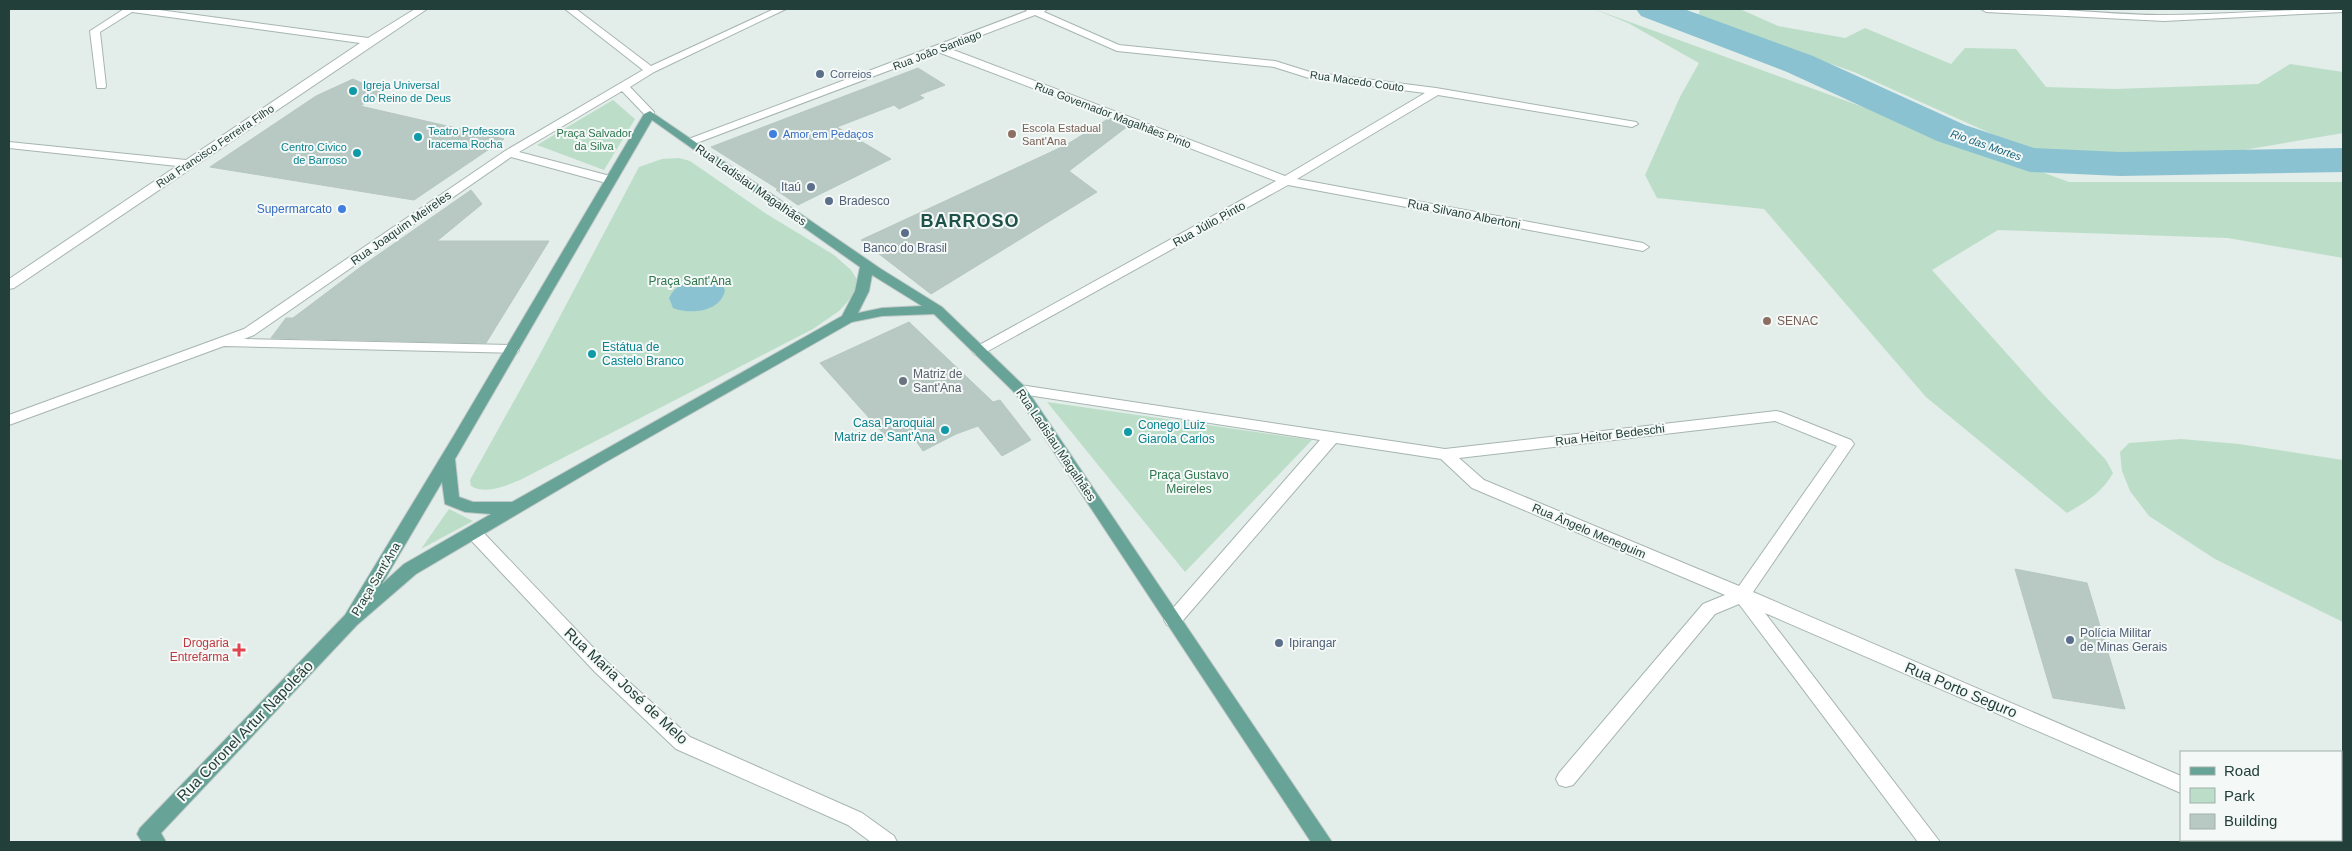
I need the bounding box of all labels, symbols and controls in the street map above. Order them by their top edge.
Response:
street label: Rua João Santiago [891,28,983,72]
marker: Correios [814,68,826,80]
place label: Correios [830,68,872,80]
street label: Rua Macedo Couto [1309,68,1405,94]
place label: Igreja Universal do Reino de Deus [363,79,452,104]
street label: Rua Governador Magalhães Pinto [1033,80,1193,150]
marker: Igreja Universal do Reino de Deus [347,85,359,97]
street label: Rua Francisco Ferreira Filho [154,102,276,190]
place label: Escola Estadual Sant'Ana [1022,122,1101,147]
place label: Teatro Professora Iracema Rocha [428,125,516,150]
park label: Praça Salvador da Silva [556,127,632,152]
water label: Rio das Mortes [1949,127,2023,163]
marker: Amor em Pedaços [767,128,779,140]
place label: Amor em Pedaços [783,128,874,140]
marker: Escola Estadual Sant'Ana [1006,128,1018,140]
marker: Teatro Professora Iracema Rocha [412,131,424,143]
place label: Centro Civico de Barroso [281,141,347,166]
street label: Rua Ladislau Magalhães [693,141,809,229]
marker: Centro Civico de Barroso [351,147,363,159]
place label: Itaú [781,180,801,194]
marker: Itaú [805,181,817,193]
street label: Rua Joaquim Meireles [348,188,454,268]
place label: Bradesco [839,194,890,208]
marker: Bradesco [823,195,835,207]
street label: Rua Silvano Albertoni [1406,196,1522,232]
street label: Rua Júlio Pinto [1170,198,1248,250]
place label: Supermarcato [257,202,332,216]
marker: Supermarcato [336,203,348,215]
district label: BARROSO [920,211,1020,231]
marker: Banco do Brasil [899,227,911,239]
place label: Banco do Brasil [863,241,947,255]
park label: Praça Sant'Ana [648,274,732,288]
place label: SENAC [1777,314,1819,328]
marker: SENAC [1761,315,1773,327]
place label: Estátua de Castelo Branco [602,340,684,368]
marker: Estátua de Castelo Branco [586,348,598,360]
place label: Matriz de Sant'Ana [913,367,963,395]
marker: Matriz de Sant'Ana [897,375,909,387]
street label: Rua Ladislau Magalhães [1013,386,1099,504]
place label: Casa Paroquial Matriz de Sant'Ana [834,416,935,444]
place label: Conego Luiz Giarola Carlos [1138,418,1215,446]
street label: Rua Heitor Bedeschi [1555,421,1665,449]
marker: Casa Paroquial Matriz de Sant'Ana [939,424,951,436]
marker: Conego Luiz Giarola Carlos [1122,426,1134,438]
park label: Praça Gustavo Meireles [1149,468,1229,496]
street label: Rua Ângelo Meneguim [1530,500,1648,561]
street label: Praça Sant'Ana [349,540,404,618]
street label: Rua Maria José de Melo [561,624,692,747]
place label: Polícia Militar de Minas Gerais [2080,626,2167,654]
marker: Polícia Militar de Minas Gerais [2064,634,2076,646]
place label: Drogaria Entrefarma [170,636,229,664]
place label: Ipirangar [1289,636,1336,650]
marker: Ipirangar [1273,637,1285,649]
marker: Drogaria Entrefarma [233,644,245,656]
street label: Rua Coronel Artur Napoleão [173,657,316,804]
street label: Rua Porto Seguro [1903,658,2020,721]
legend [2180,751,2342,841]
text: Road [2224,762,2260,779]
text: Park [2224,787,2255,804]
text: Building [2224,812,2277,829]

